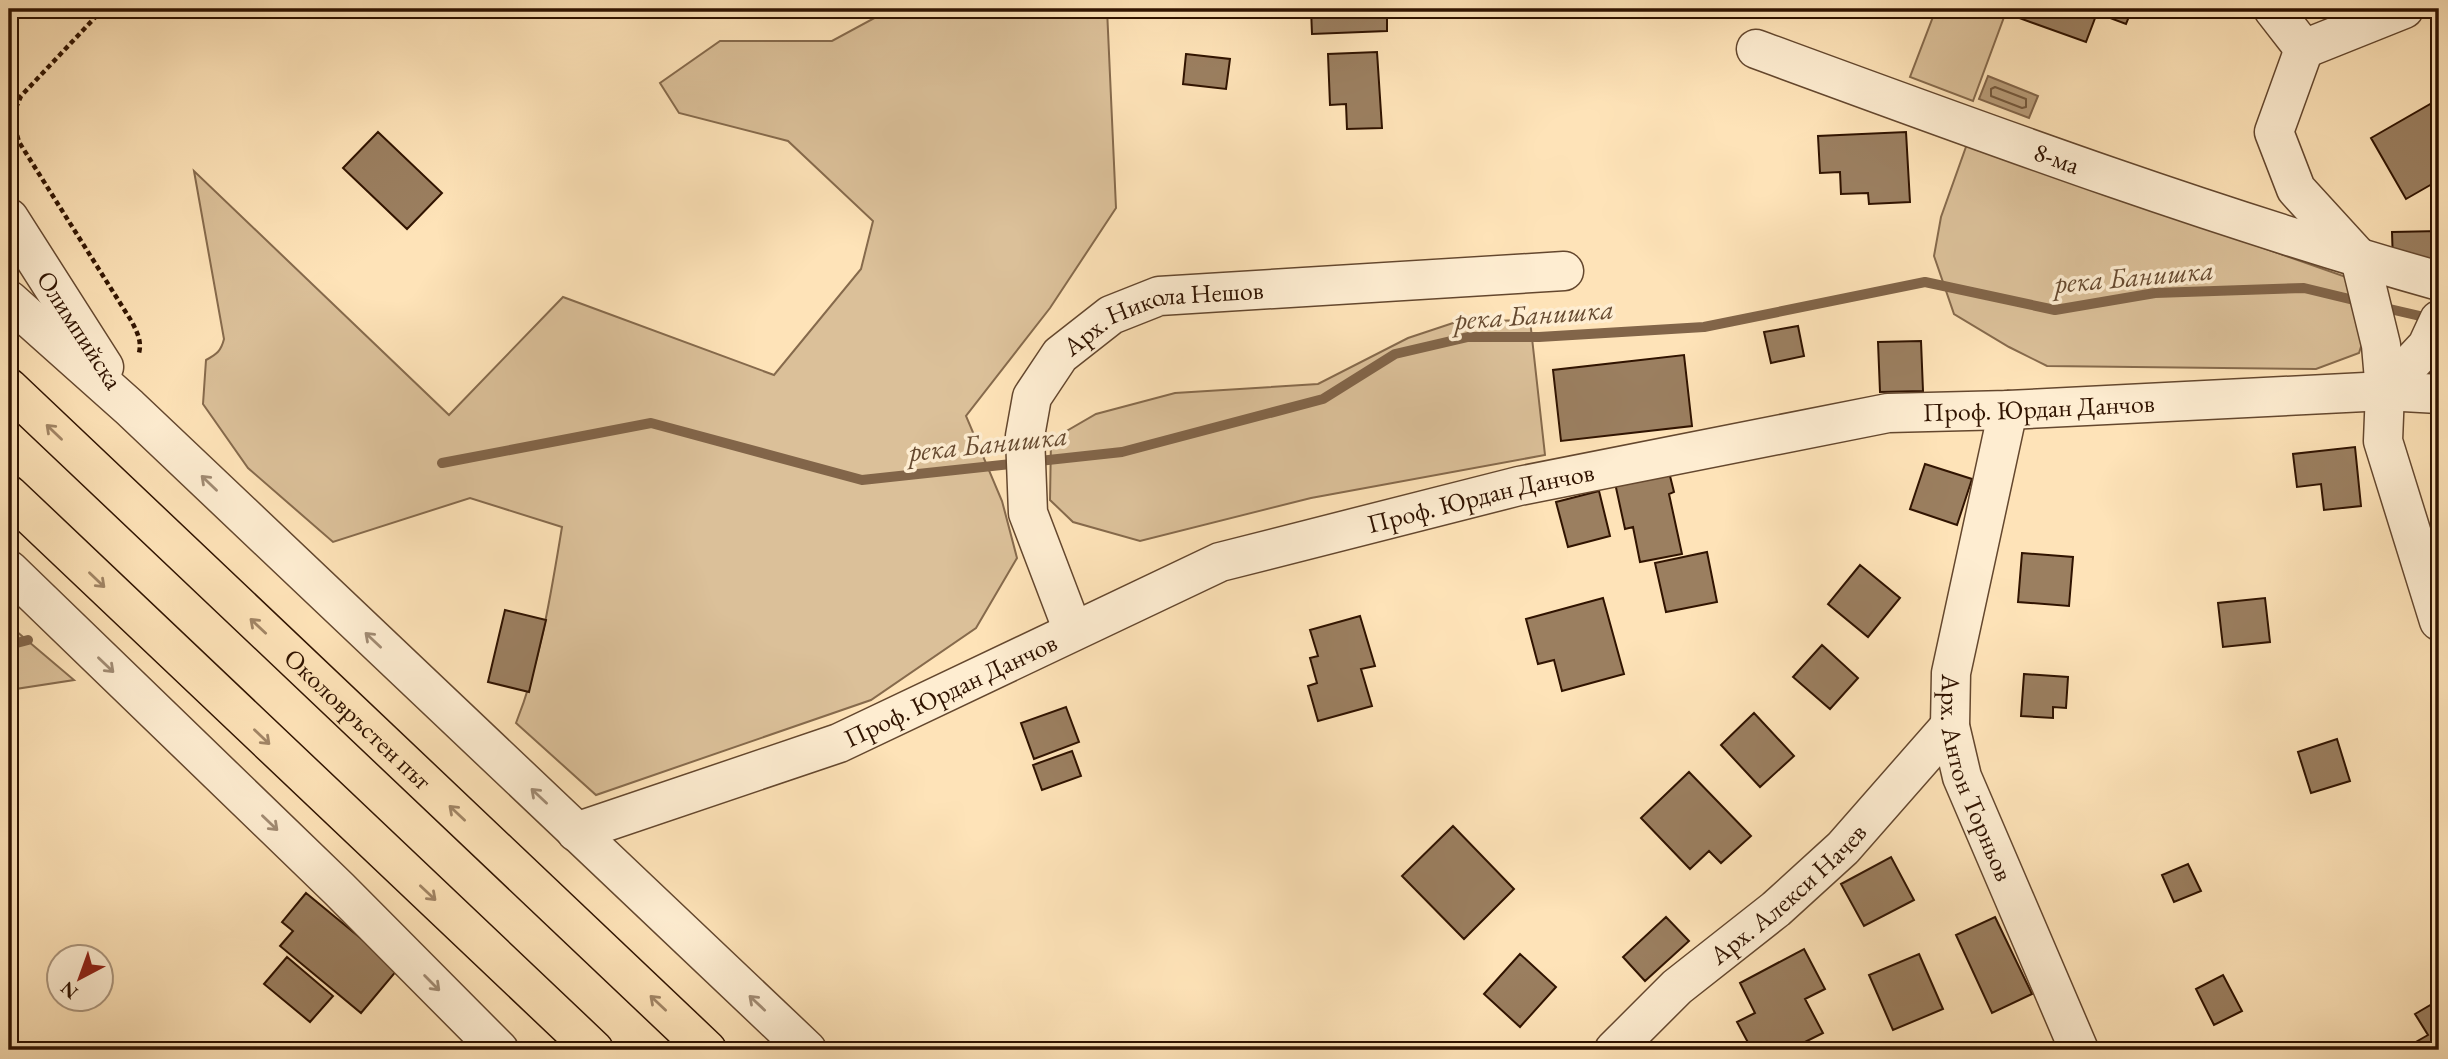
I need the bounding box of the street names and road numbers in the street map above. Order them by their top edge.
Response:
street label: 8-ма [2029,134,2085,182]
street label: Олимпийска [29,264,131,396]
street label: Арх. Никола Нешов [1055,273,1265,364]
street label: Проф. Юрдан Данчов [1922,386,2156,429]
street label: Проф. Юрдан Данчов [1364,455,1597,541]
street label: Проф. Юрдан Данчов [838,625,1063,755]
street label: Околовръстен път [277,641,439,797]
street label: Арх. Антон Торньов [1933,673,2022,886]
street label: Арх. Алекси Начев [1702,816,1874,973]

